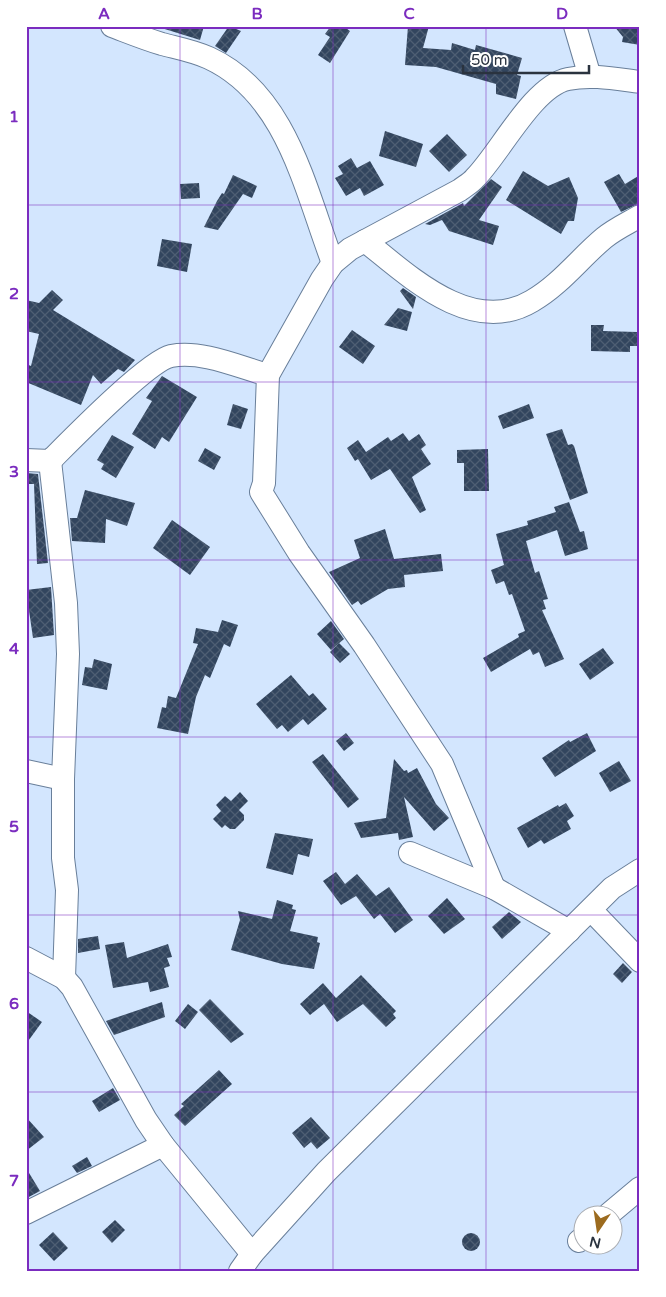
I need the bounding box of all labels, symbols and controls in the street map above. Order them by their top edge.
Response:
text: A [98,4,110,24]
text: B [251,4,263,24]
text: C [403,4,415,24]
text: D [556,4,568,24]
scale bar [463,42,590,74]
text: 50 m [471,51,508,69]
text: 1 [9,107,19,127]
text: 2 [9,284,19,304]
text: 3 [9,462,19,482]
text: 4 [9,639,19,659]
text: 5 [9,817,19,837]
text: 6 [9,994,19,1014]
text: 7 [9,1171,19,1191]
north arrow [574,1204,624,1254]
text: N [588,1233,603,1252]

